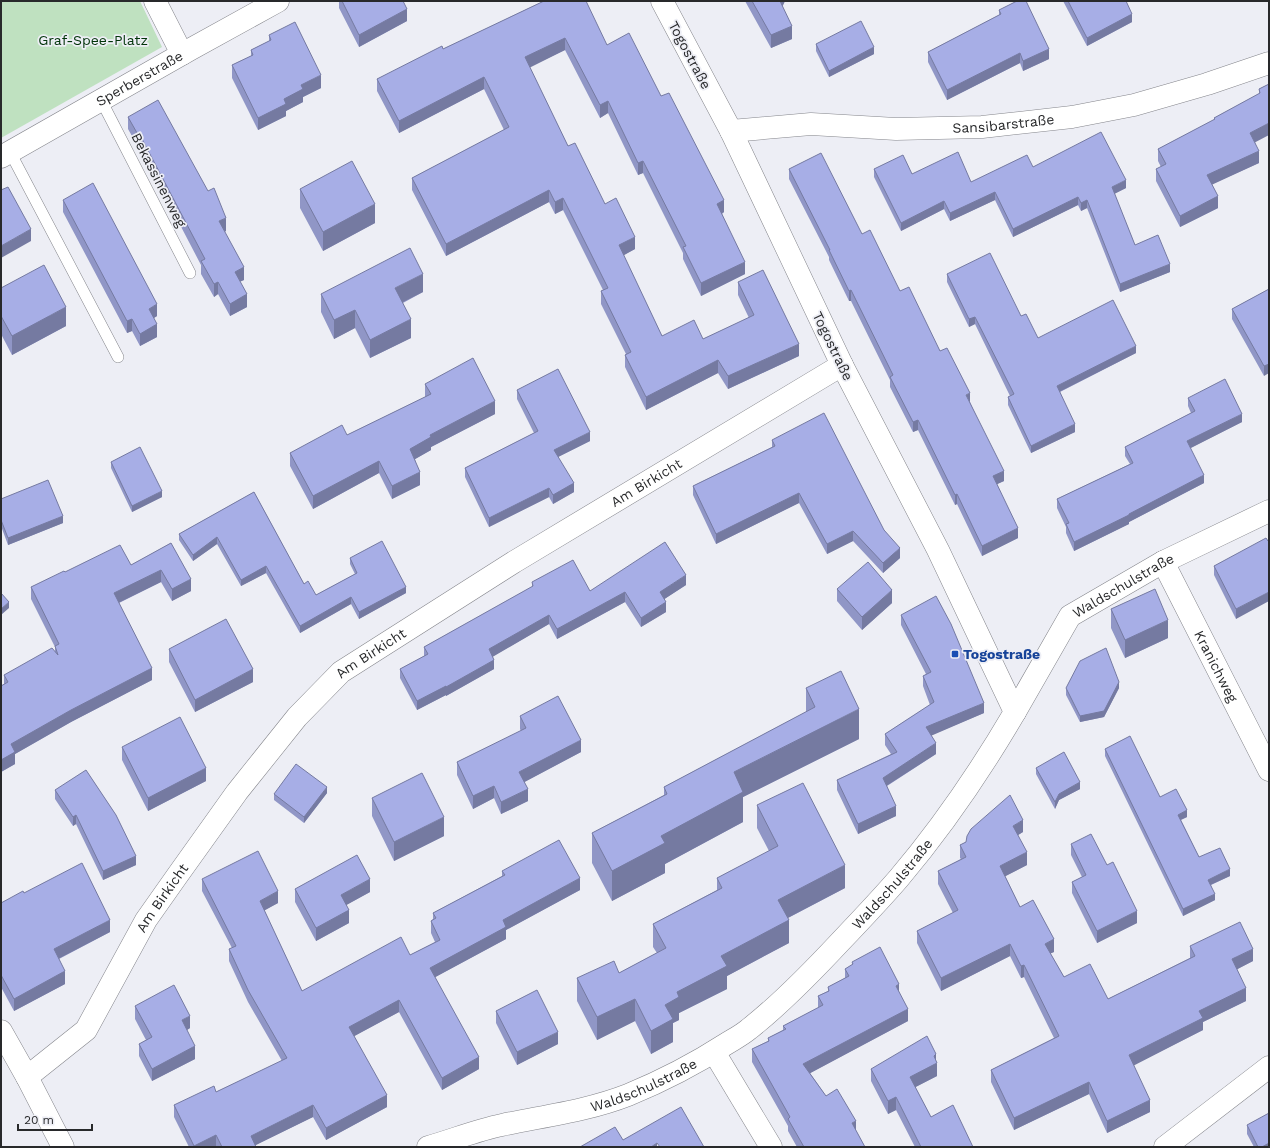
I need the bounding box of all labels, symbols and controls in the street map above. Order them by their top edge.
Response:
street label: Togostraße [665,18,715,92]
park label: Graf-Spee-Platz [38,32,148,48]
street label: Sperberstraße [93,47,185,109]
street label: Sansibarstraße [952,111,1055,136]
street label: Bekassinenweg [128,130,190,230]
street label: Togostraße [809,309,857,383]
street label: Am Birkicht [608,455,685,510]
street label: Waldschulstraße [1070,550,1176,621]
street label: Am Birkicht [332,625,409,681]
street label: Kranichweg [1191,628,1241,705]
place label: Togostraße [963,646,1040,662]
marker: Togostraße [950,649,960,659]
street label: Waldschulstraße [849,836,935,932]
street label: Am Birkicht [133,860,191,935]
street label: Waldschulstraße [589,1055,700,1115]
scale bar [18,1106,92,1132]
text: 20 m [24,1113,54,1127]

